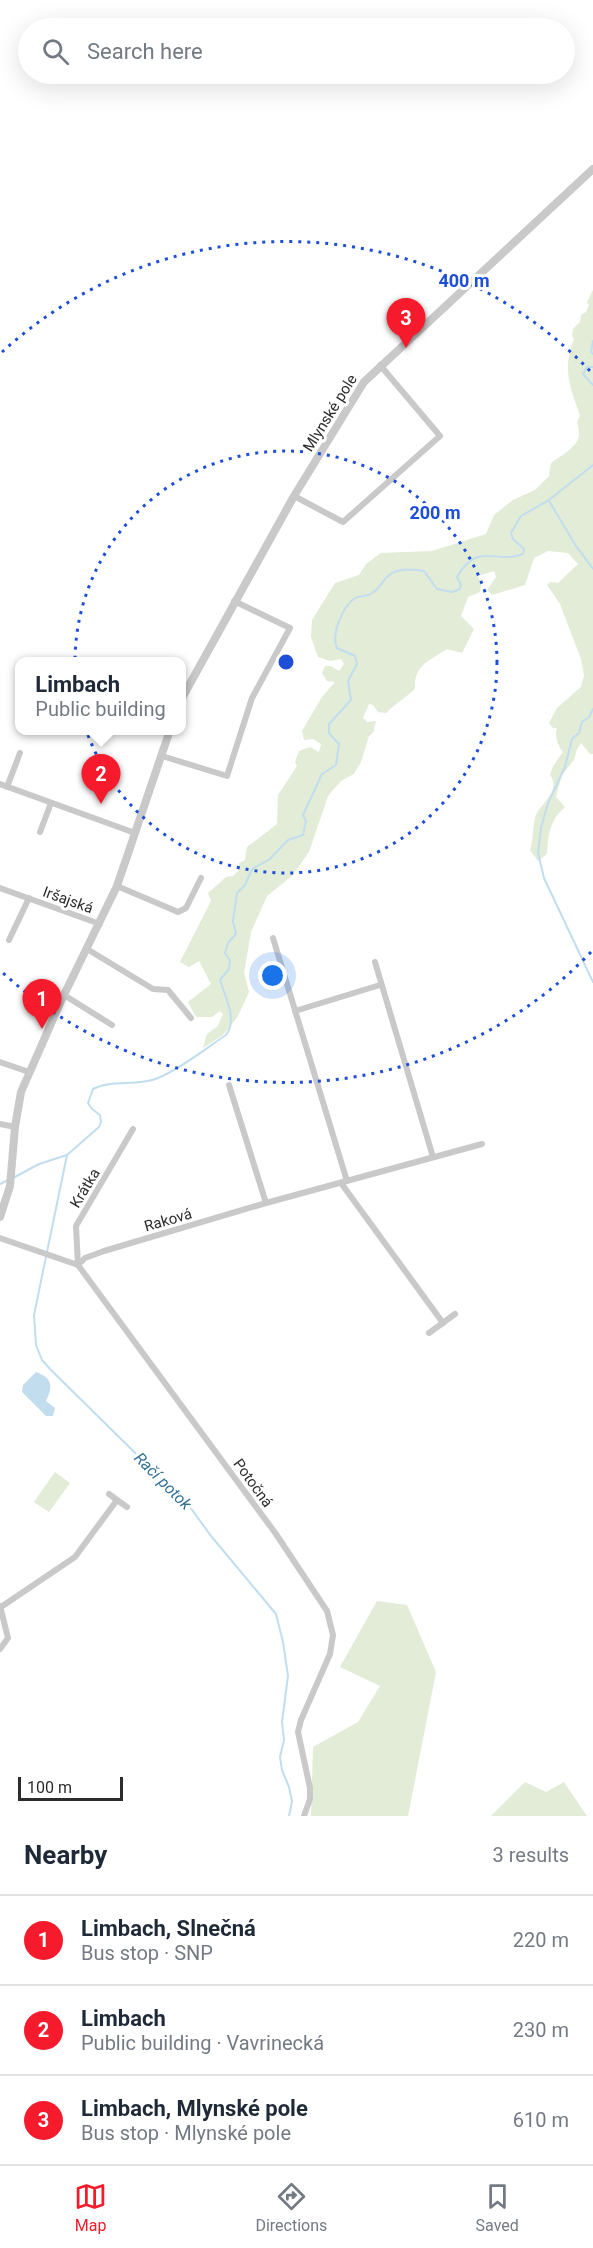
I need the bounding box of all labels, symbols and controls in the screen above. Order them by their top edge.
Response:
search box [18,18,575,84]
icon: search [39,35,72,68]
text: Search here [87,39,203,64]
text: 400 m [438,270,490,291]
pin: 3 [386,298,426,348]
street label: Mlynské pole [299,371,361,455]
text: 200 m [409,502,461,523]
centre of rings [276,652,296,672]
popup [15,657,186,735]
text: Limbach [35,672,120,697]
text: Public building [35,697,166,721]
pin: 2 [82,754,120,804]
street label: Iršajská [40,883,96,917]
your location [258,961,287,990]
pin: 1 [22,980,62,1029]
street label: Krátka [66,1165,104,1211]
street label: Raková [142,1205,194,1235]
water label: Račí potok [130,1448,196,1514]
street label: Potočná [229,1455,277,1511]
scale bar [18,1774,123,1802]
text: 100 m [27,1778,72,1797]
text: Nearby [24,1840,107,1870]
text: 3 results [493,1843,569,1867]
text: Limbach, Slnečná [81,1916,256,1941]
text: 1 [38,1928,49,1952]
text: 220 m [513,1928,569,1952]
text: Bus stop · SNP [81,1941,213,1965]
text: Limbach [81,2006,166,2031]
text: 2 [38,2018,49,2042]
text: 230 m [513,2018,569,2042]
text: Public building · Vavrinecká [81,2031,324,2055]
text: Limbach, Mlynské pole [81,2096,308,2121]
text: 3 [38,2108,49,2132]
text: 610 m [513,2108,569,2132]
text: Bus stop · Mlynské pole [81,2121,291,2145]
tab: Map [74,2180,107,2235]
tab: Directions [255,2180,327,2235]
tab: Saved [476,2180,519,2235]

